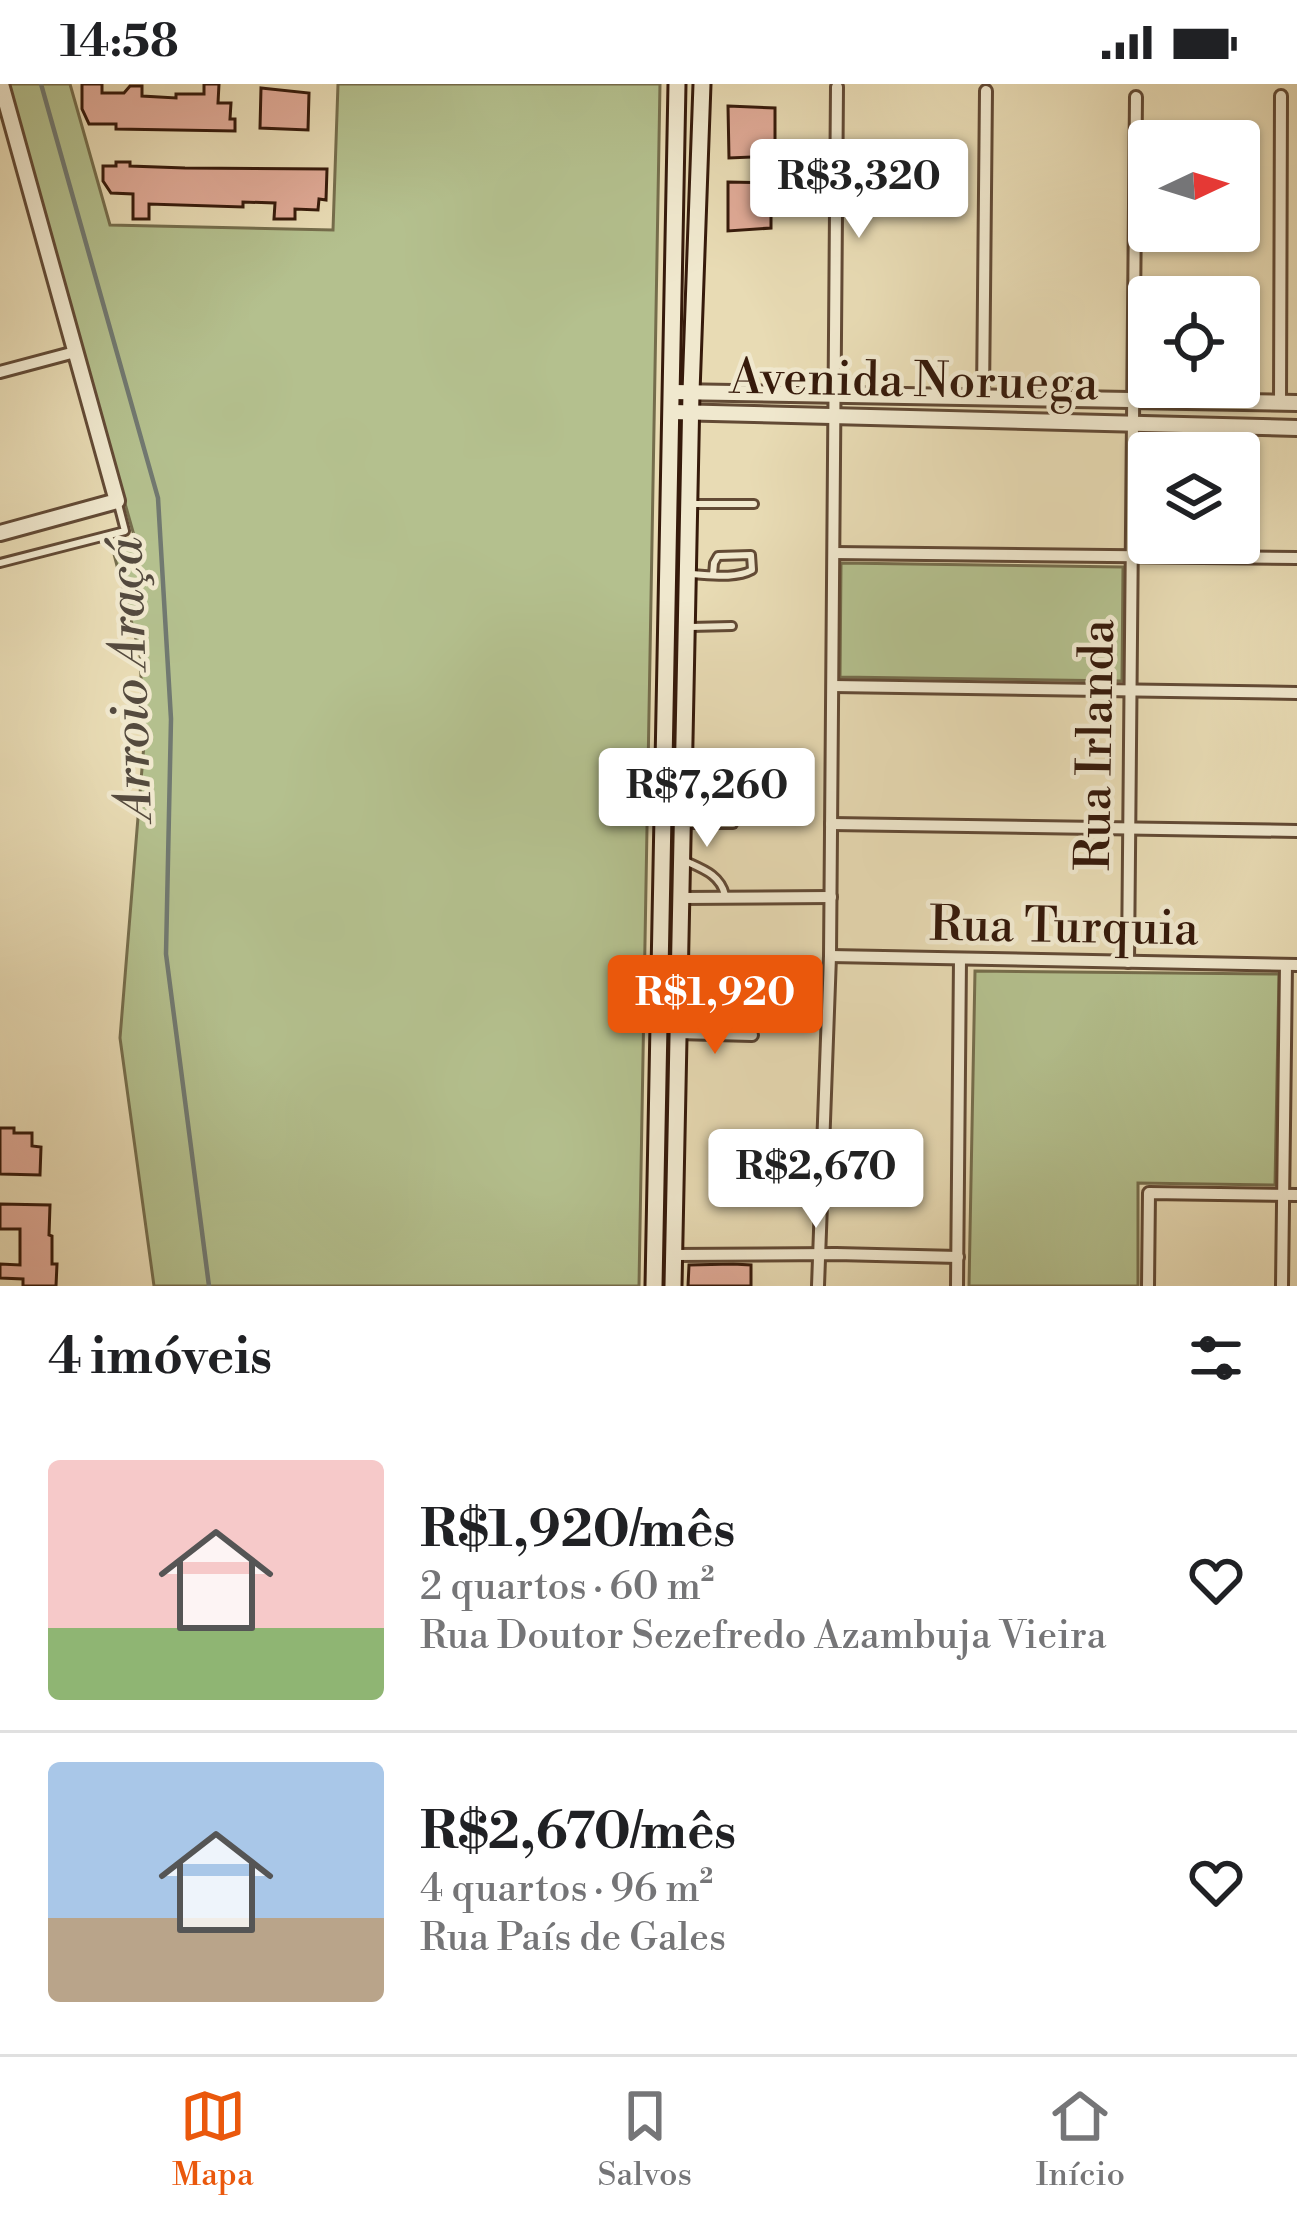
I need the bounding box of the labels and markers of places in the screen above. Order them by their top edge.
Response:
pin: R$3,320 [748,139,970,241]
pin: R$7,260 [596,748,818,850]
pin: R$1,920 [604,955,826,1057]
pin: R$2,670 [705,1129,927,1231]

